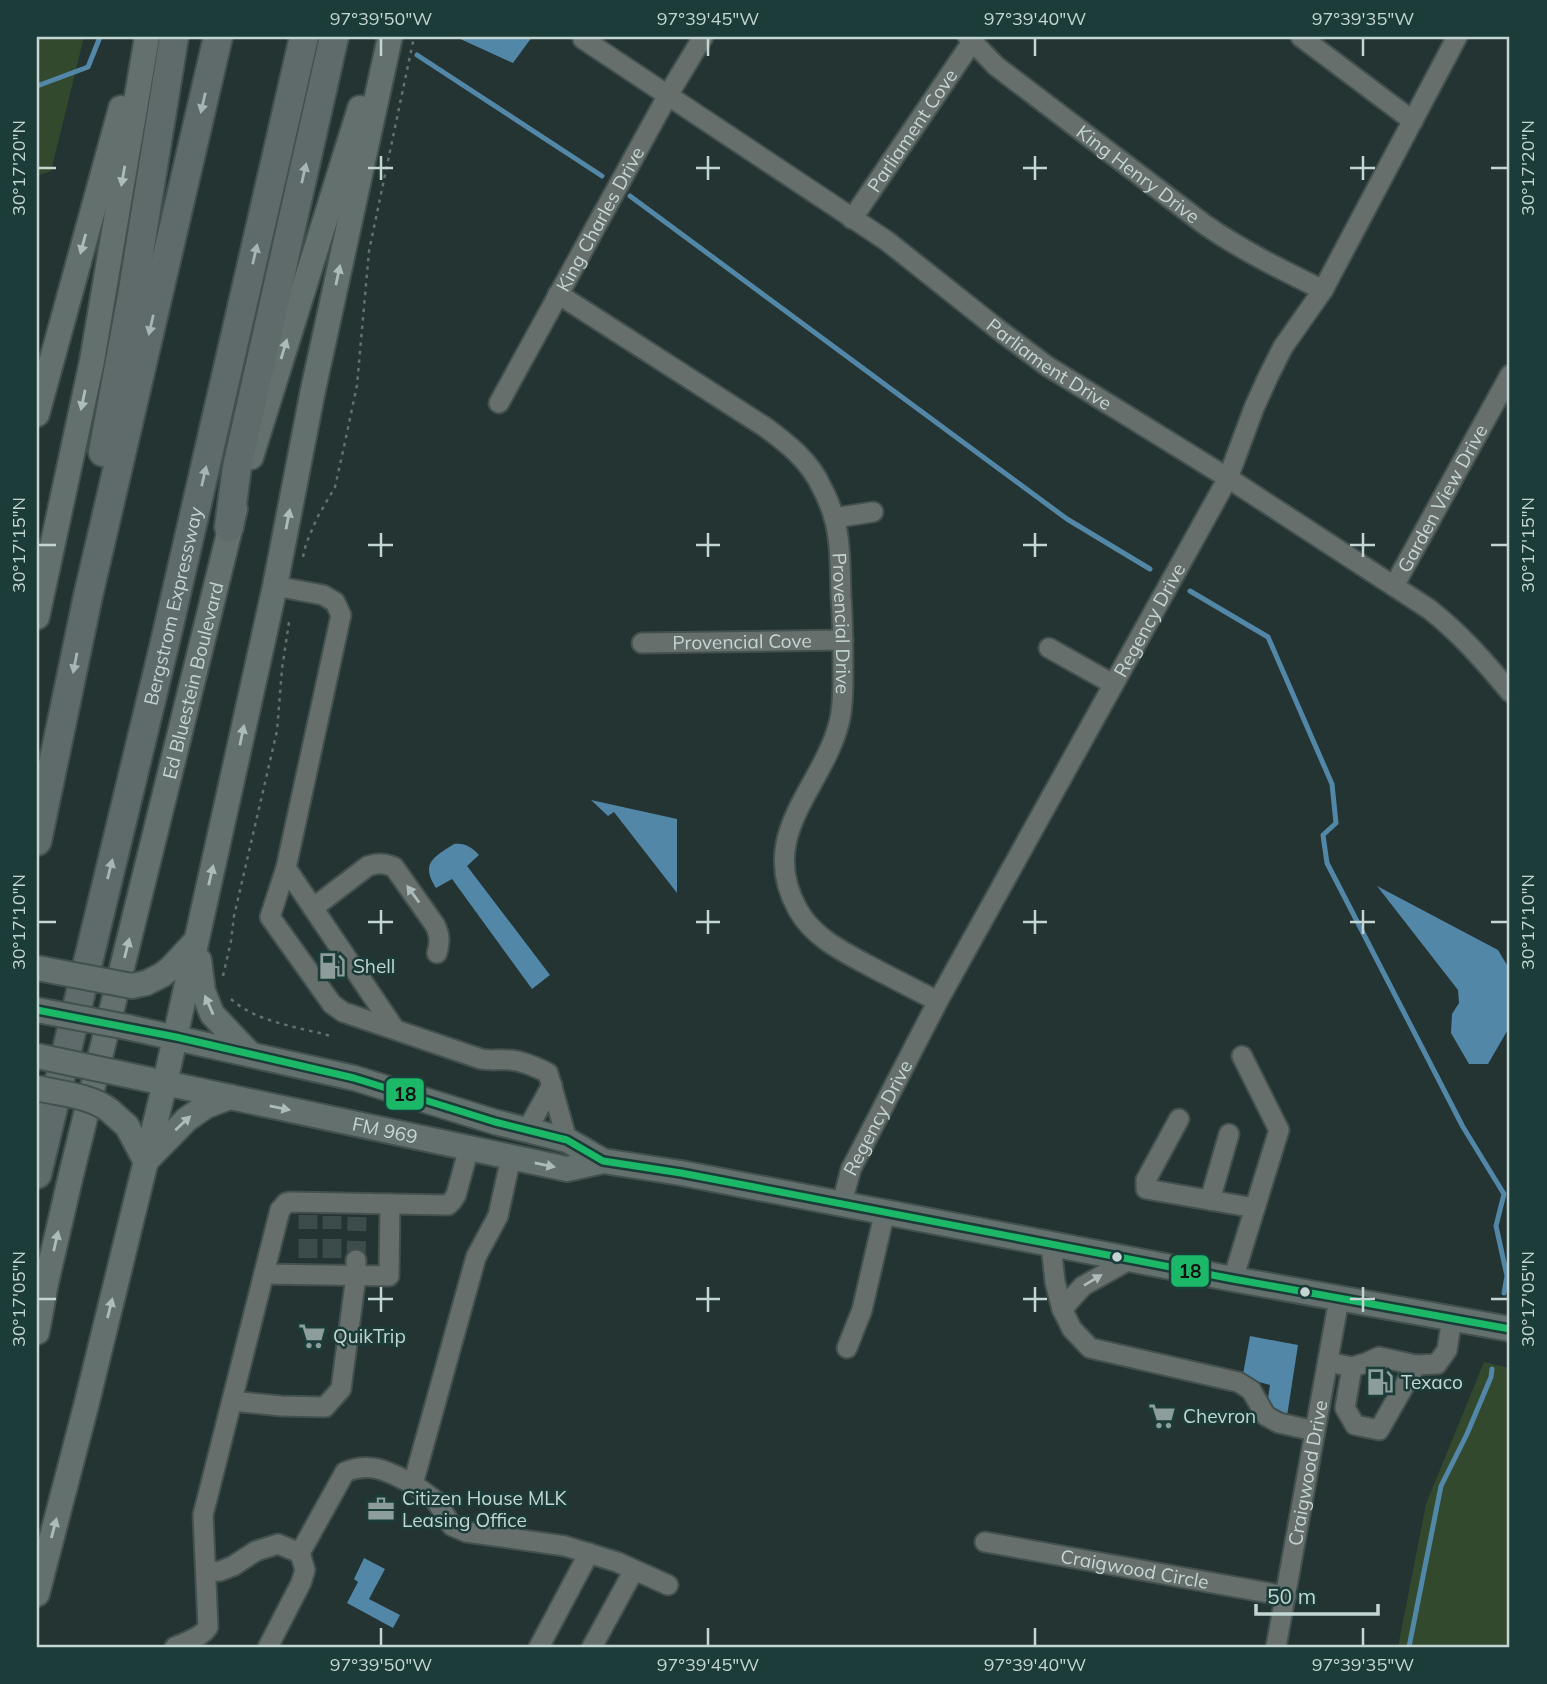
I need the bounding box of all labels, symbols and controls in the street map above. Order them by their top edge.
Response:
text: 97°39'50"W [330,7,432,30]
text: 97°39'45"W [657,7,759,30]
text: 97°39'40"W [984,7,1086,30]
text: 97°39'35"W [1312,7,1414,30]
street label: Parliament Cove [862,64,962,197]
one-way arrow [197,92,208,114]
text: 30°17'20"N [7,120,30,216]
street label: King Henry Drive [1072,120,1205,229]
text: 30°17'20"N [1516,120,1539,216]
street label: King Charles Drive [551,142,649,296]
one-way arrow [299,162,310,184]
one-way arrow [117,166,128,188]
one-way arrow [78,234,88,255]
one-way arrow [249,243,260,265]
one-way arrow [333,264,344,286]
street label: Parliament Drive [982,313,1116,415]
one-way arrow [146,314,157,336]
one-way arrow [279,339,290,360]
one-way arrow [78,389,89,411]
street label: Garden View Drive [1392,420,1493,577]
one-way arrow [198,465,209,487]
text: 30°17'15"N [7,497,30,593]
text: 30°17'15"N [1516,497,1539,593]
street label: Bergstrom Expressway [138,504,208,708]
one-way arrow [283,508,294,530]
street label: Provencial Drive [828,552,855,695]
street label: Regency Drive [1108,559,1190,681]
street label: Ed Bluestein Boulevard [157,579,229,781]
street label: Provencial Cove [672,628,812,655]
one-way arrow [69,652,80,674]
one-way arrow [237,724,248,746]
one-way arrow [105,858,116,880]
one-way arrow [206,864,217,886]
text: 30°17'10"N [7,874,30,970]
text: 30°17'10"N [1516,874,1539,970]
one-way arrow [405,885,420,903]
one-way arrow [122,937,133,959]
fuel station icon: Shell [317,951,347,981]
place label: Shell [353,954,395,978]
one-way arrow [203,995,215,1015]
street label: Regency Drive [838,1056,917,1179]
line badge: 18 [385,1077,425,1111]
text: 18 [394,1082,416,1106]
one-way arrow [269,1102,291,1113]
street label: FM 969 [350,1111,420,1149]
one-way arrow [175,1115,192,1132]
one-way arrow [534,1159,556,1170]
one-way arrow [50,1230,61,1252]
unlabelled marker [1110,1250,1124,1264]
text: 30°17'05"N [7,1251,30,1347]
text: 30°17'05"N [1516,1251,1539,1347]
line badge: 18 [1170,1254,1210,1288]
text: 18 [1179,1259,1201,1283]
one-way arrow [1084,1274,1103,1286]
unlabelled marker [1298,1285,1312,1299]
one-way arrow [105,1297,116,1319]
supermarket icon: QuikTrip [297,1321,327,1351]
place label: QuikTrip [333,1324,406,1348]
fuel station icon: Texaco [1365,1367,1395,1397]
place label: Texaco [1401,1370,1463,1394]
street label: Craigwood Drive [1283,1398,1332,1548]
supermarket icon: Chevron [1147,1401,1177,1431]
place label: Chevron [1183,1404,1256,1428]
place label: Citizen House MLK Leasing Office [402,1486,568,1532]
office icon: Citizen House MLK Leasing Office [366,1494,396,1524]
one-way arrow [49,1517,60,1539]
street label: Craigwood Circle [1059,1544,1211,1594]
scale bar [1256,1572,1379,1616]
text: 50 m [1267,1583,1316,1609]
text: 97°39'50"W [330,1653,432,1676]
text: 97°39'45"W [657,1653,759,1676]
text: 97°39'40"W [984,1653,1086,1676]
text: 97°39'35"W [1312,1653,1414,1676]

